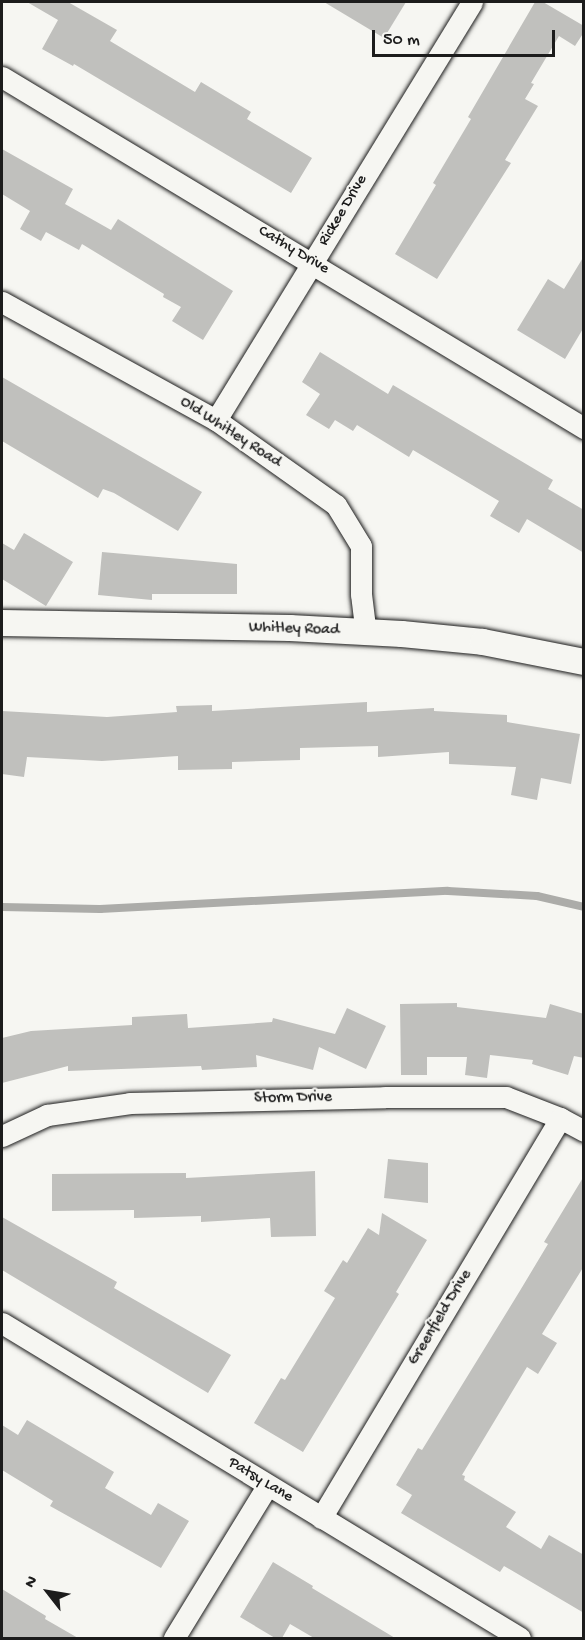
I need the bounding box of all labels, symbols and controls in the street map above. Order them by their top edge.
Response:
scale bar [375,18,558,56]
text: 50 m [383,30,420,51]
street label: Rickee Drive [315,172,373,250]
street label: Cathy Drive [254,222,332,280]
street label: Old Whitley Road [176,393,284,473]
street label: Whitley Road [248,619,340,641]
street label: Storm Drive [254,1089,332,1109]
street label: Greenfield Drive [405,1267,477,1369]
street label: Patsy Lane [224,1454,296,1508]
north arrow [18,1562,78,1622]
text: N [21,1573,43,1592]

